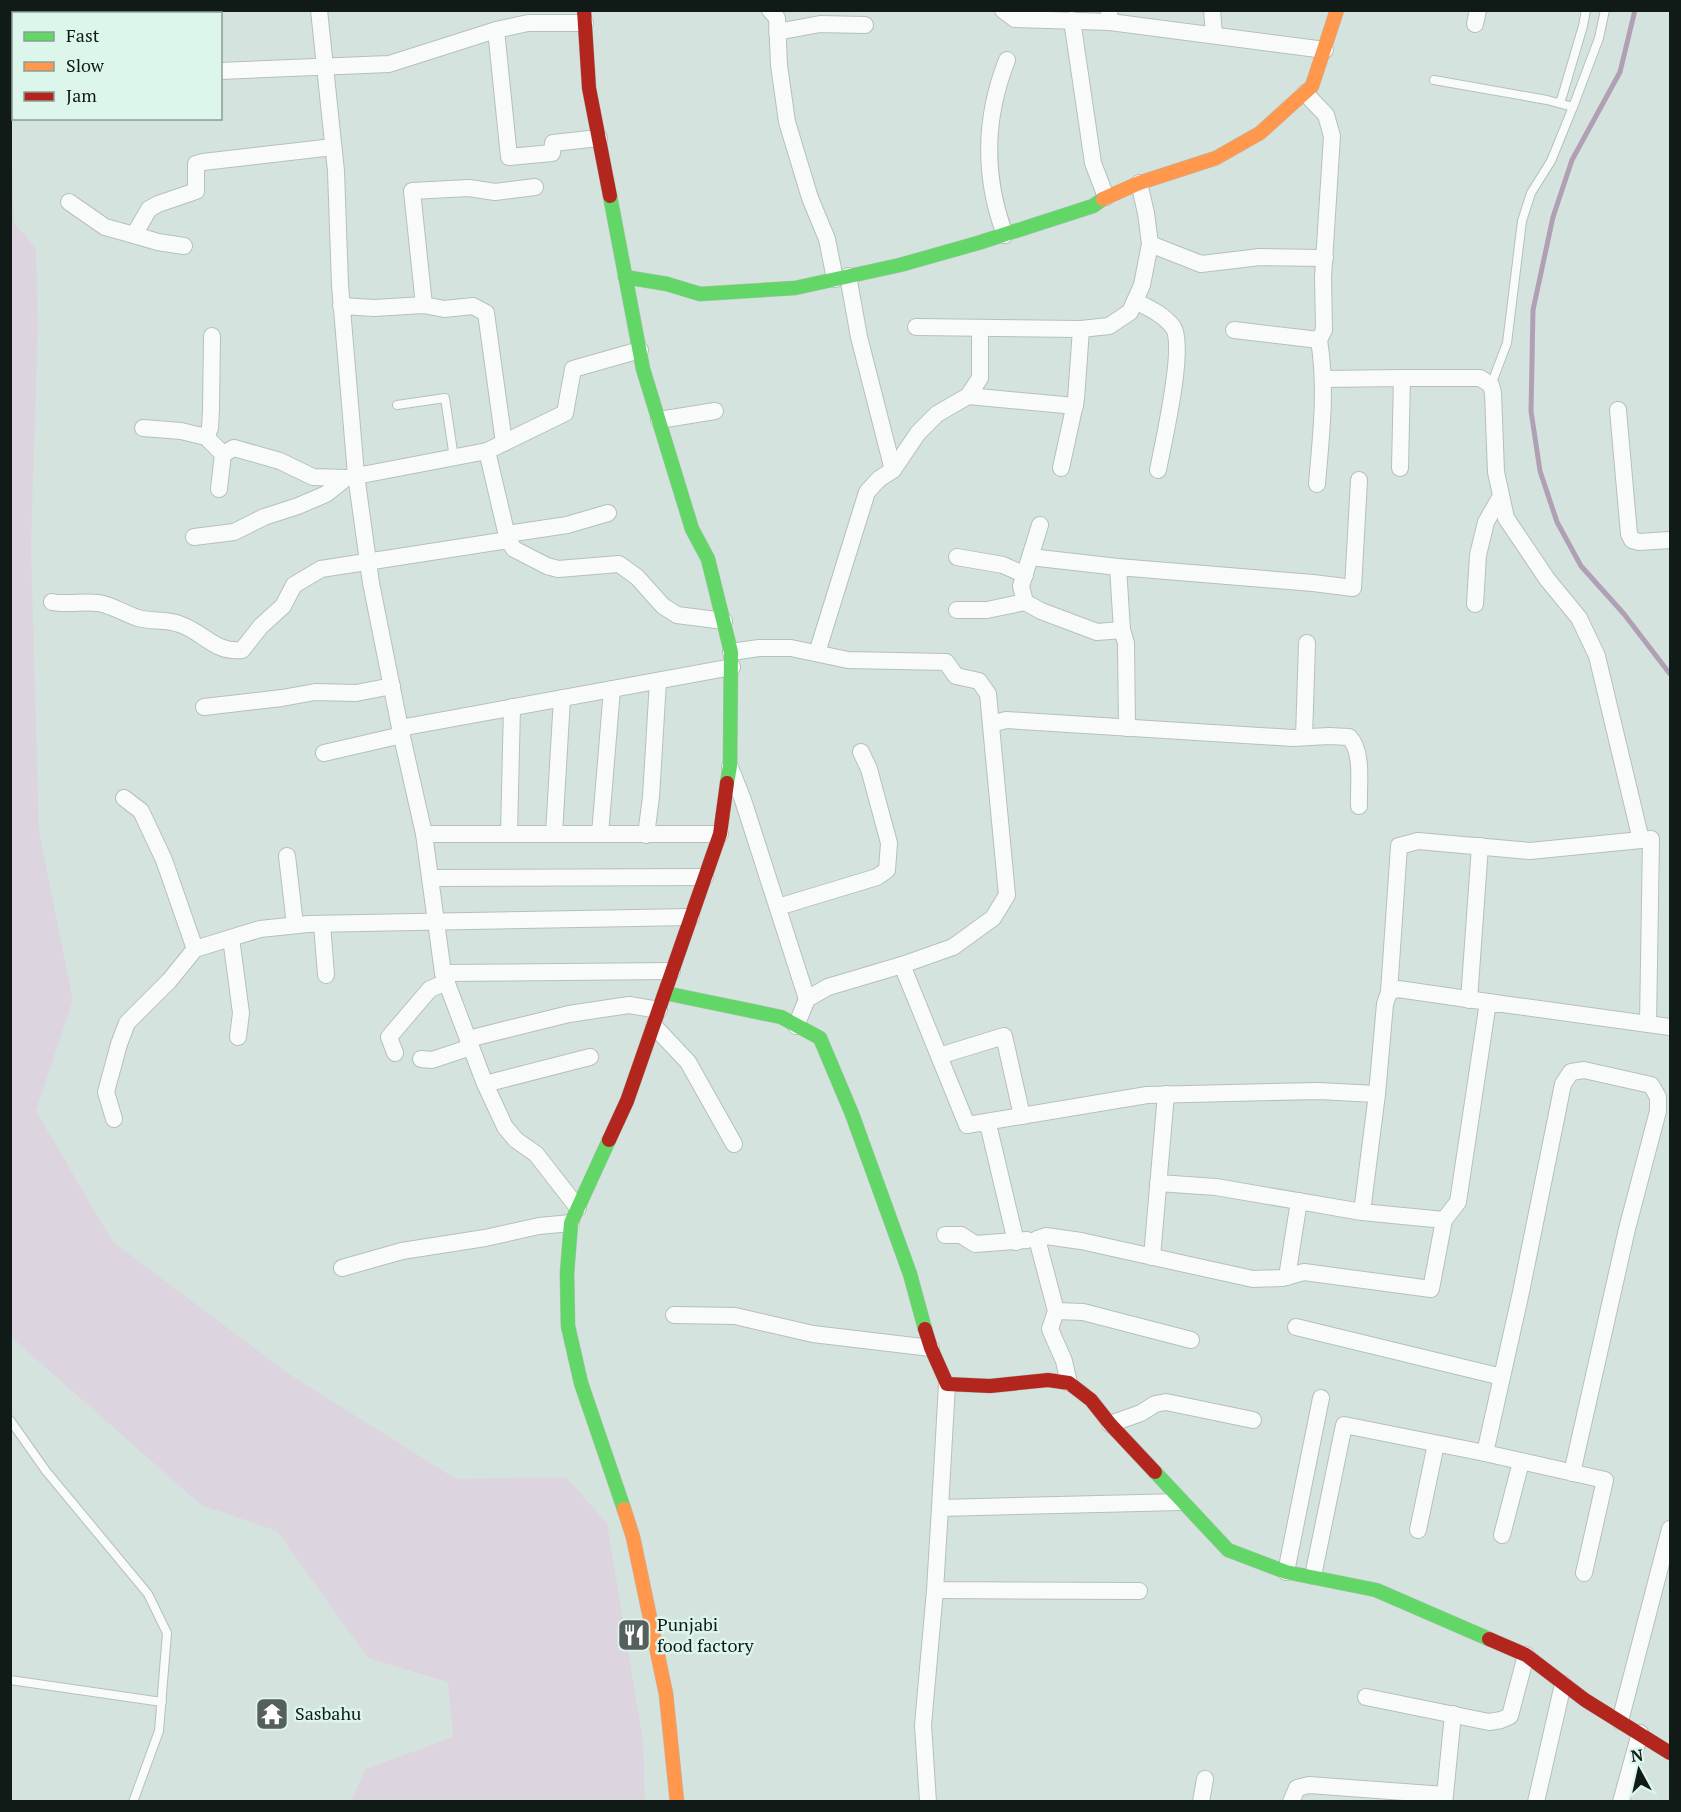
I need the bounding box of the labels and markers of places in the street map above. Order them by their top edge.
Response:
place label: Punjabi food factory [657,1612,755,1657]
restaurant icon: Punjabi food factory [616,1617,652,1653]
temple icon: Sasbahu [254,1696,290,1732]
place label: Sasbahu [295,1701,361,1725]

